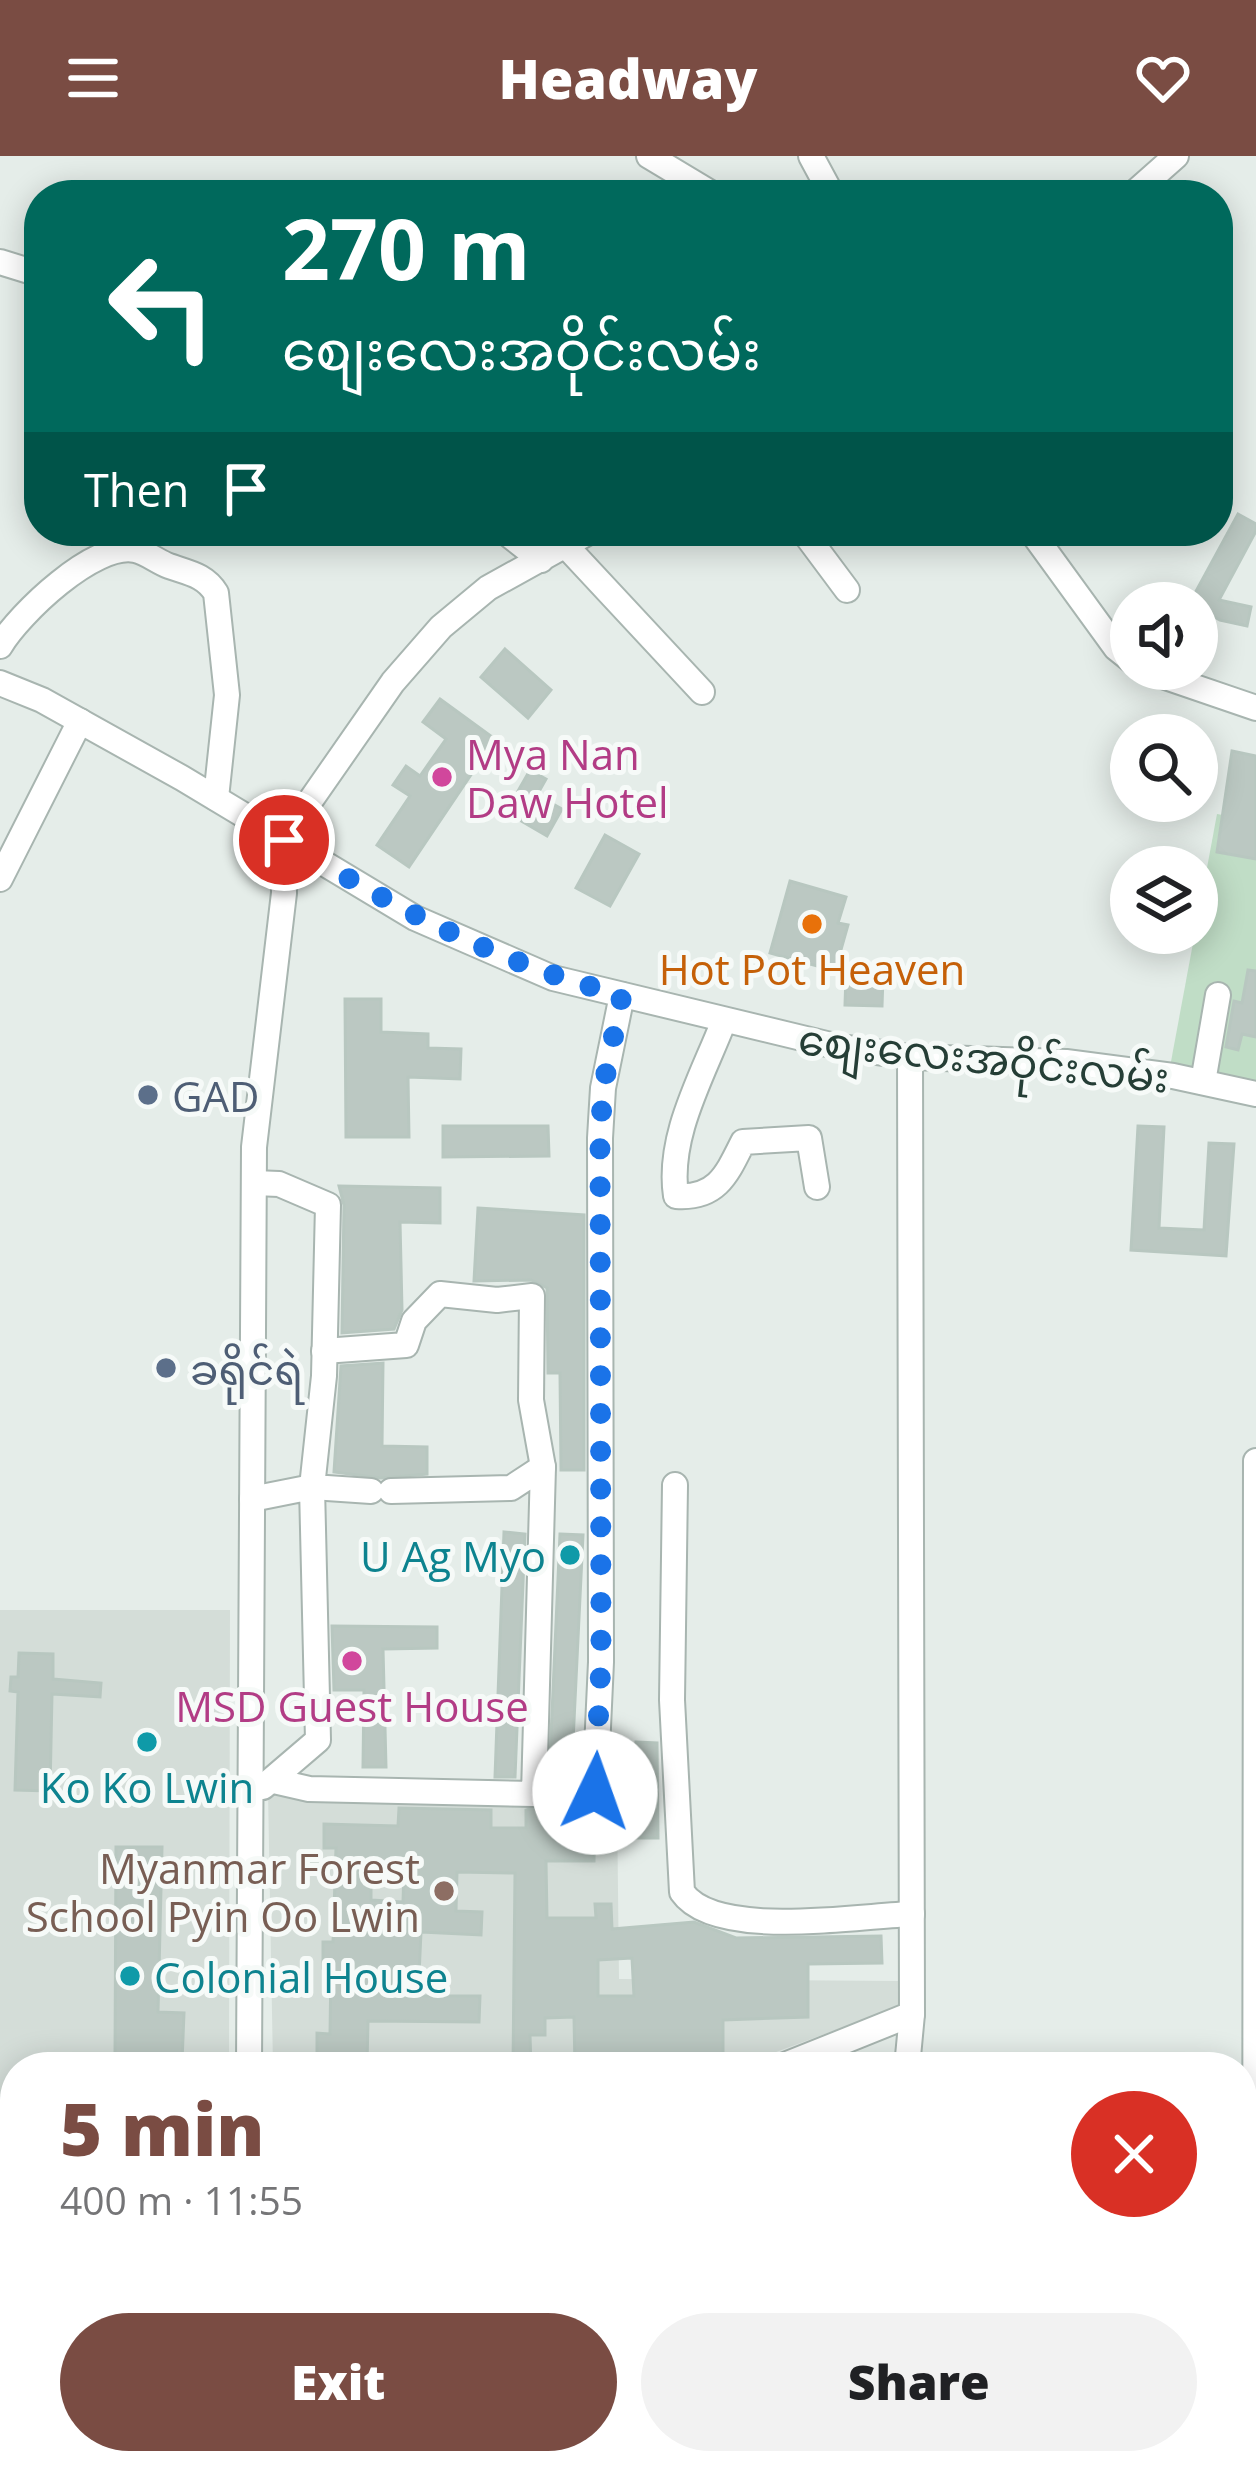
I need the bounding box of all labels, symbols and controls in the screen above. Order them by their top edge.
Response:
text: Headway [499,41,757,115]
icon: menu [60,45,126,111]
icon: heart [1130,45,1196,111]
text: 270 m [282,190,530,305]
icon: left [84,228,240,384]
text: စျေးလေးအဝိုင်းလမ်း [282,312,761,386]
icon: arrive [213,456,279,522]
text: Then [84,459,189,520]
map controls [1110,582,1218,954]
button: sound [1110,582,1218,690]
button: search [1110,714,1218,822]
place label: Mya Nan Daw Hotel [466,725,669,830]
marker: Mya Nan Daw Hotel [429,764,455,790]
pin [233,789,335,891]
icon: arrive [251,807,317,873]
button: layers [1110,846,1218,954]
marker: Hot Pot Heaven [799,911,825,937]
place label: Hot Pot Heaven [659,940,965,997]
street label: စျေးလေးအဝိုင်းလမ်း [795,1009,1172,1113]
place label: GAD [172,1067,260,1124]
marker: GAD [135,1082,161,1108]
place label: ခရိုင်ရဲ [190,1340,305,1405]
marker: ခရိုင်ရဲ [153,1355,179,1381]
place label: U Ag Myo [360,1527,546,1584]
marker: U Ag Myo [557,1542,583,1568]
marker: MSD Guest House [339,1648,365,1674]
place label: MSD Guest House [175,1677,529,1734]
marker: Ko Ko Lwin [134,1729,160,1755]
position arrow [532,1729,658,1855]
place label: Ko Ko Lwin [40,1758,254,1815]
place label: Myanmar Forest School Pyin Oo Lwin [26,1839,420,1944]
marker: Myanmar Forest School Pyin Oo Lwin [431,1878,457,1904]
place label: Colonial House [154,1948,448,2005]
marker: Colonial House [117,1963,143,1989]
text: 5 min [60,2079,265,2177]
button: close [1071,2091,1197,2217]
text: 400 m · 11:55 [60,2173,303,2226]
button: Exit [60,2313,617,2451]
button: Share [641,2313,1197,2451]

